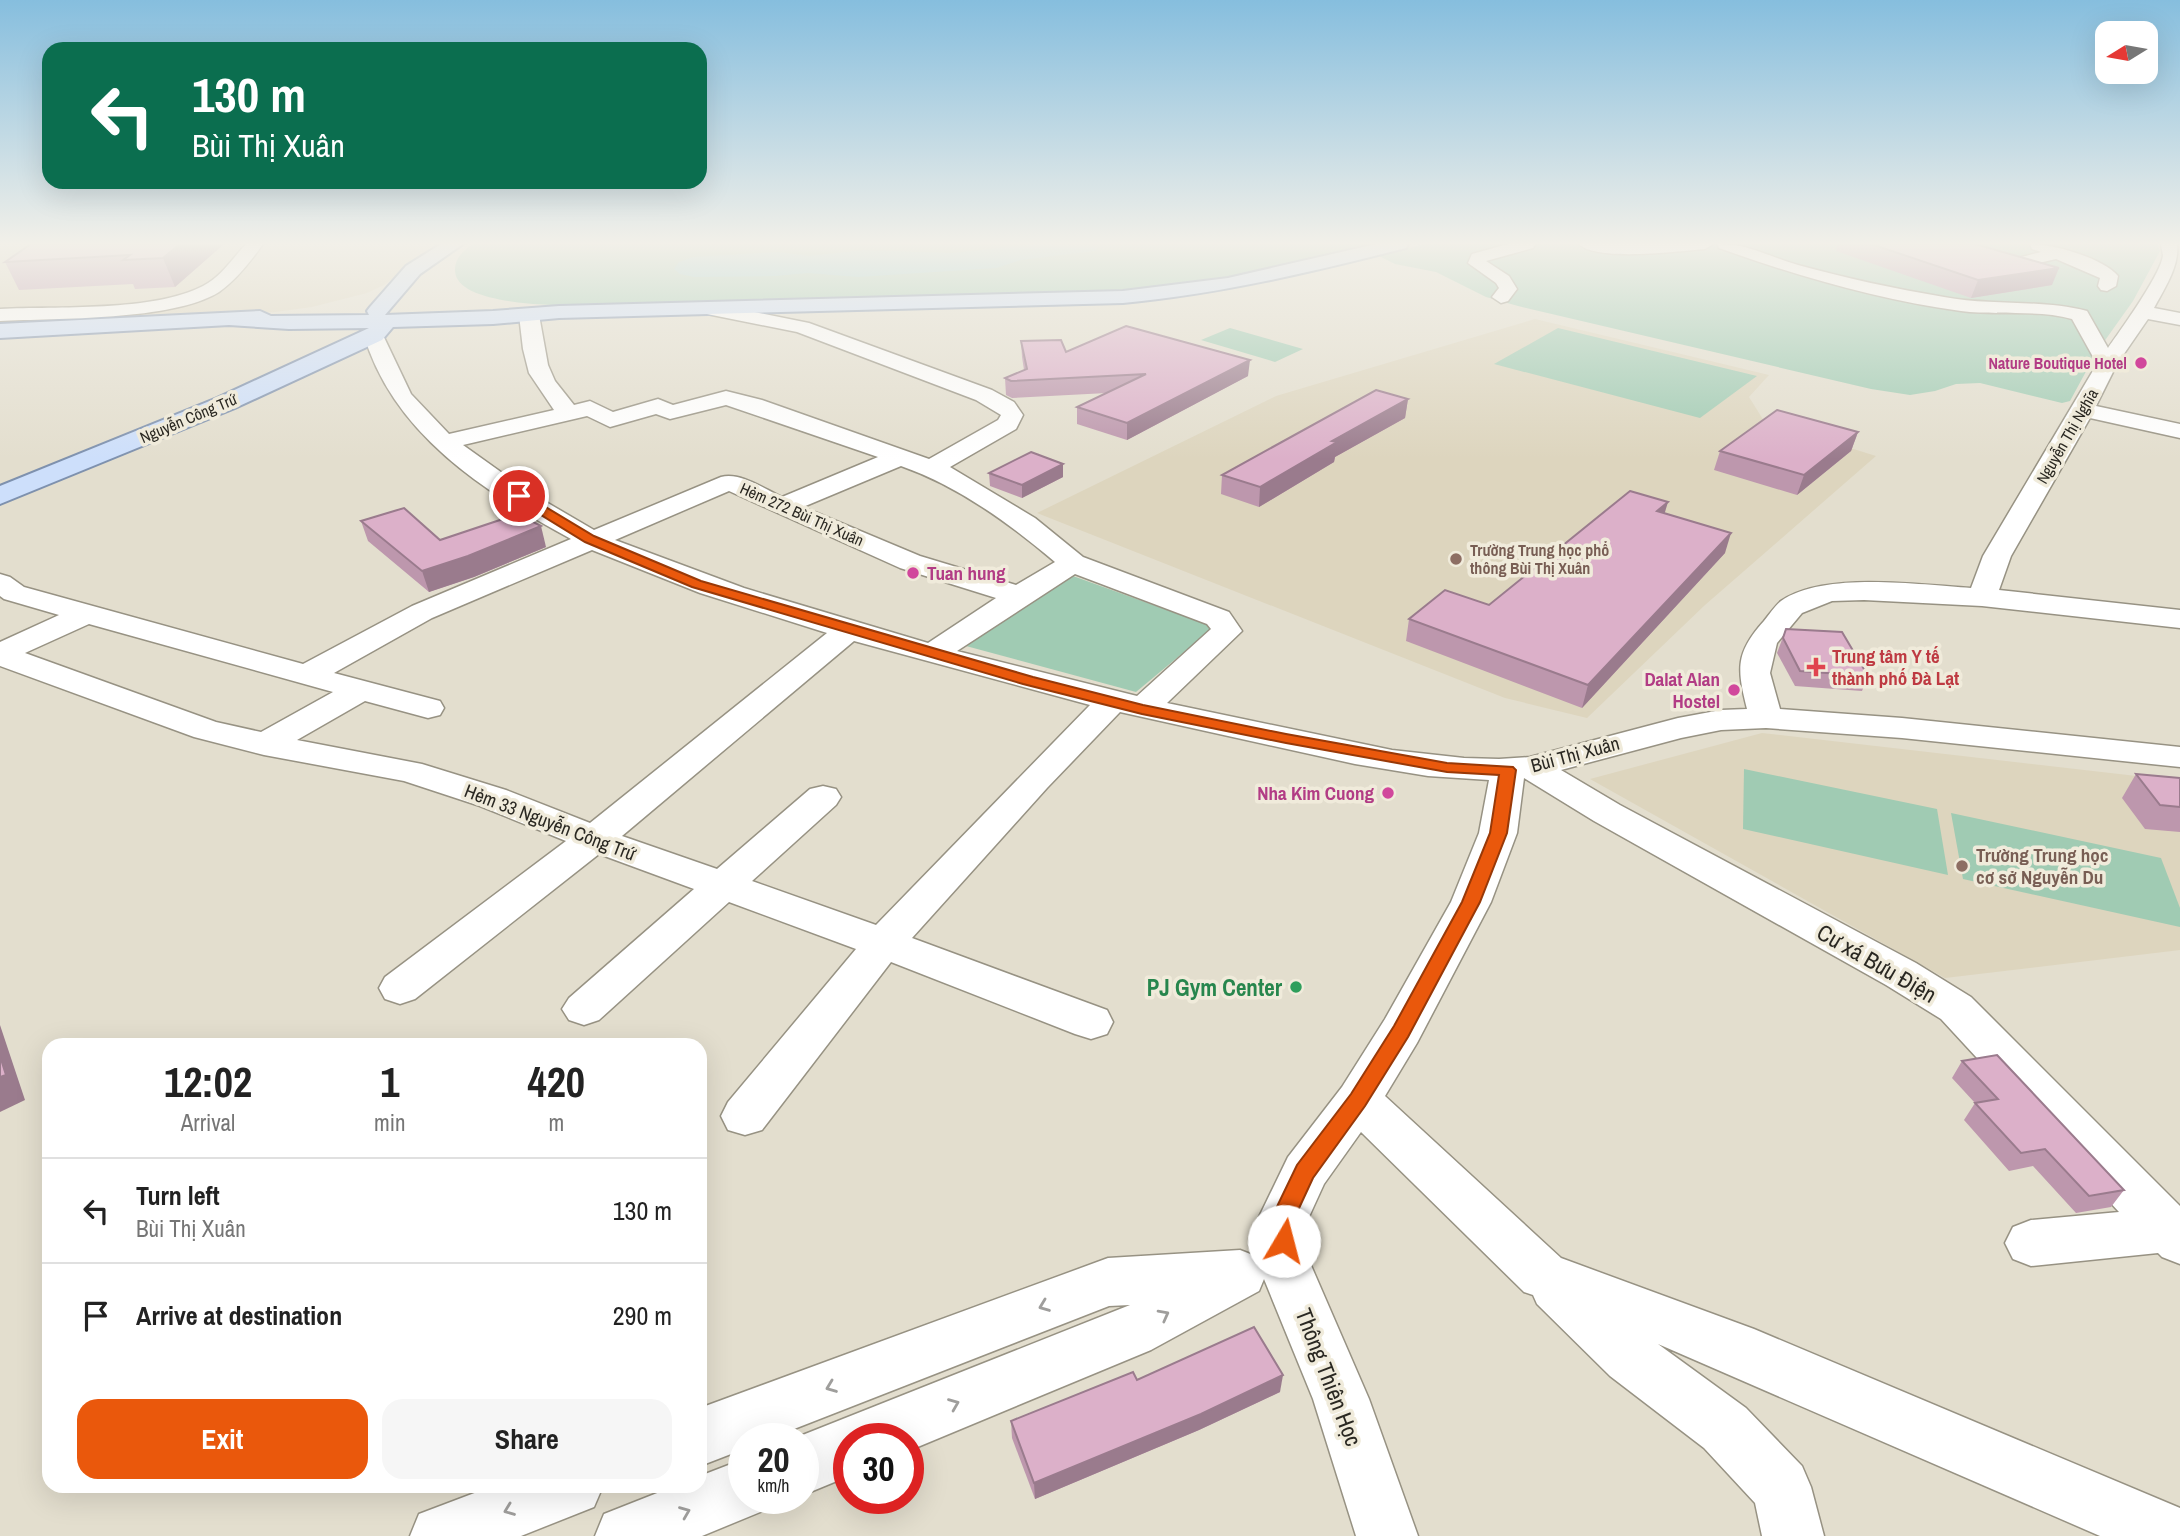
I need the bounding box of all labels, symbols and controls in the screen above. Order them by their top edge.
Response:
north arrow [2095,21,2158,84]
map controls [2095,21,2158,84]
text: 130 m [192,61,306,127]
icon: left [77,70,168,161]
text: Bùi Thị Xuân [192,124,345,167]
place label: Nature Boutique Hotel [1989,352,2127,374]
marker: Nature Boutique Hotel [2133,355,2149,371]
street label: Nguyễn Thị Nghĩa [2031,384,2103,488]
street label: Nguyễn Công Trứ [136,388,240,448]
pin [489,466,549,526]
icon: arrive [500,477,538,515]
street label: Hẻm 272 Bùi Thị Xuân [737,477,867,551]
place label: Trường Trung học phổ thông Bùi Thị Xuân [1470,539,1609,579]
marker: Trường Trung học phổ thông Bùi Thị Xuân [1448,551,1464,567]
place label: Tuan hung [927,560,1006,586]
marker: Tuan hung [905,565,921,581]
place label: Trung tâm Y tế thành phố Đà Lạt [1832,643,1959,691]
marker: Trung tâm Y tế thành phố Đà Lạt [1806,657,1826,677]
place label: Dalat Alan Hostel [1644,666,1720,714]
marker: Dalat Alan Hostel [1726,682,1742,698]
street label: Bùi Thị Xuân [1528,730,1622,778]
street label: Hẻm 33 Nguyễn Công Trứ [461,777,640,867]
place label: Nha Kim Cuong [1257,780,1374,806]
marker: Nha Kim Cuong [1380,785,1396,801]
place label: Trường Trung học cơ sở Nguyễn Du [1976,842,2108,890]
marker: Trường Trung học cơ sở Nguyễn Du [1954,858,1970,874]
street label: Cư xá Bưu Điện [1812,916,1942,1010]
place label: PJ Gym Center [1147,972,1283,1003]
marker: PJ Gym Center [1288,979,1304,995]
text: 12:02 [164,1054,252,1110]
text: 1 [380,1054,399,1110]
text: 420 [528,1054,585,1110]
text: Arrival [181,1107,235,1138]
text: min [374,1107,406,1138]
text: m [548,1107,564,1138]
text: Turn left [136,1178,220,1213]
icon: left [77,1192,115,1230]
text: 130 m [613,1193,672,1228]
position arrow [1247,1204,1321,1278]
text: Bùi Thị Xuân [136,1213,246,1244]
icon: arrive [77,1297,115,1335]
text: Arrive at destination [136,1298,342,1333]
text: 290 m [613,1298,672,1333]
one-way arrow [1038,1298,1050,1312]
street label: Thông Thiên Học [1288,1304,1370,1450]
one-way arrow [1157,1310,1169,1323]
one-way arrow [826,1379,838,1393]
one-way arrow [948,1398,960,1412]
button: Exit [77,1399,368,1479]
button: Share [382,1399,672,1479]
speed limit sign: 30 [833,1423,924,1514]
text: 20 [758,1436,789,1483]
text: km/h [758,1473,790,1498]
one-way arrow [504,1502,516,1516]
one-way arrow [678,1507,690,1521]

